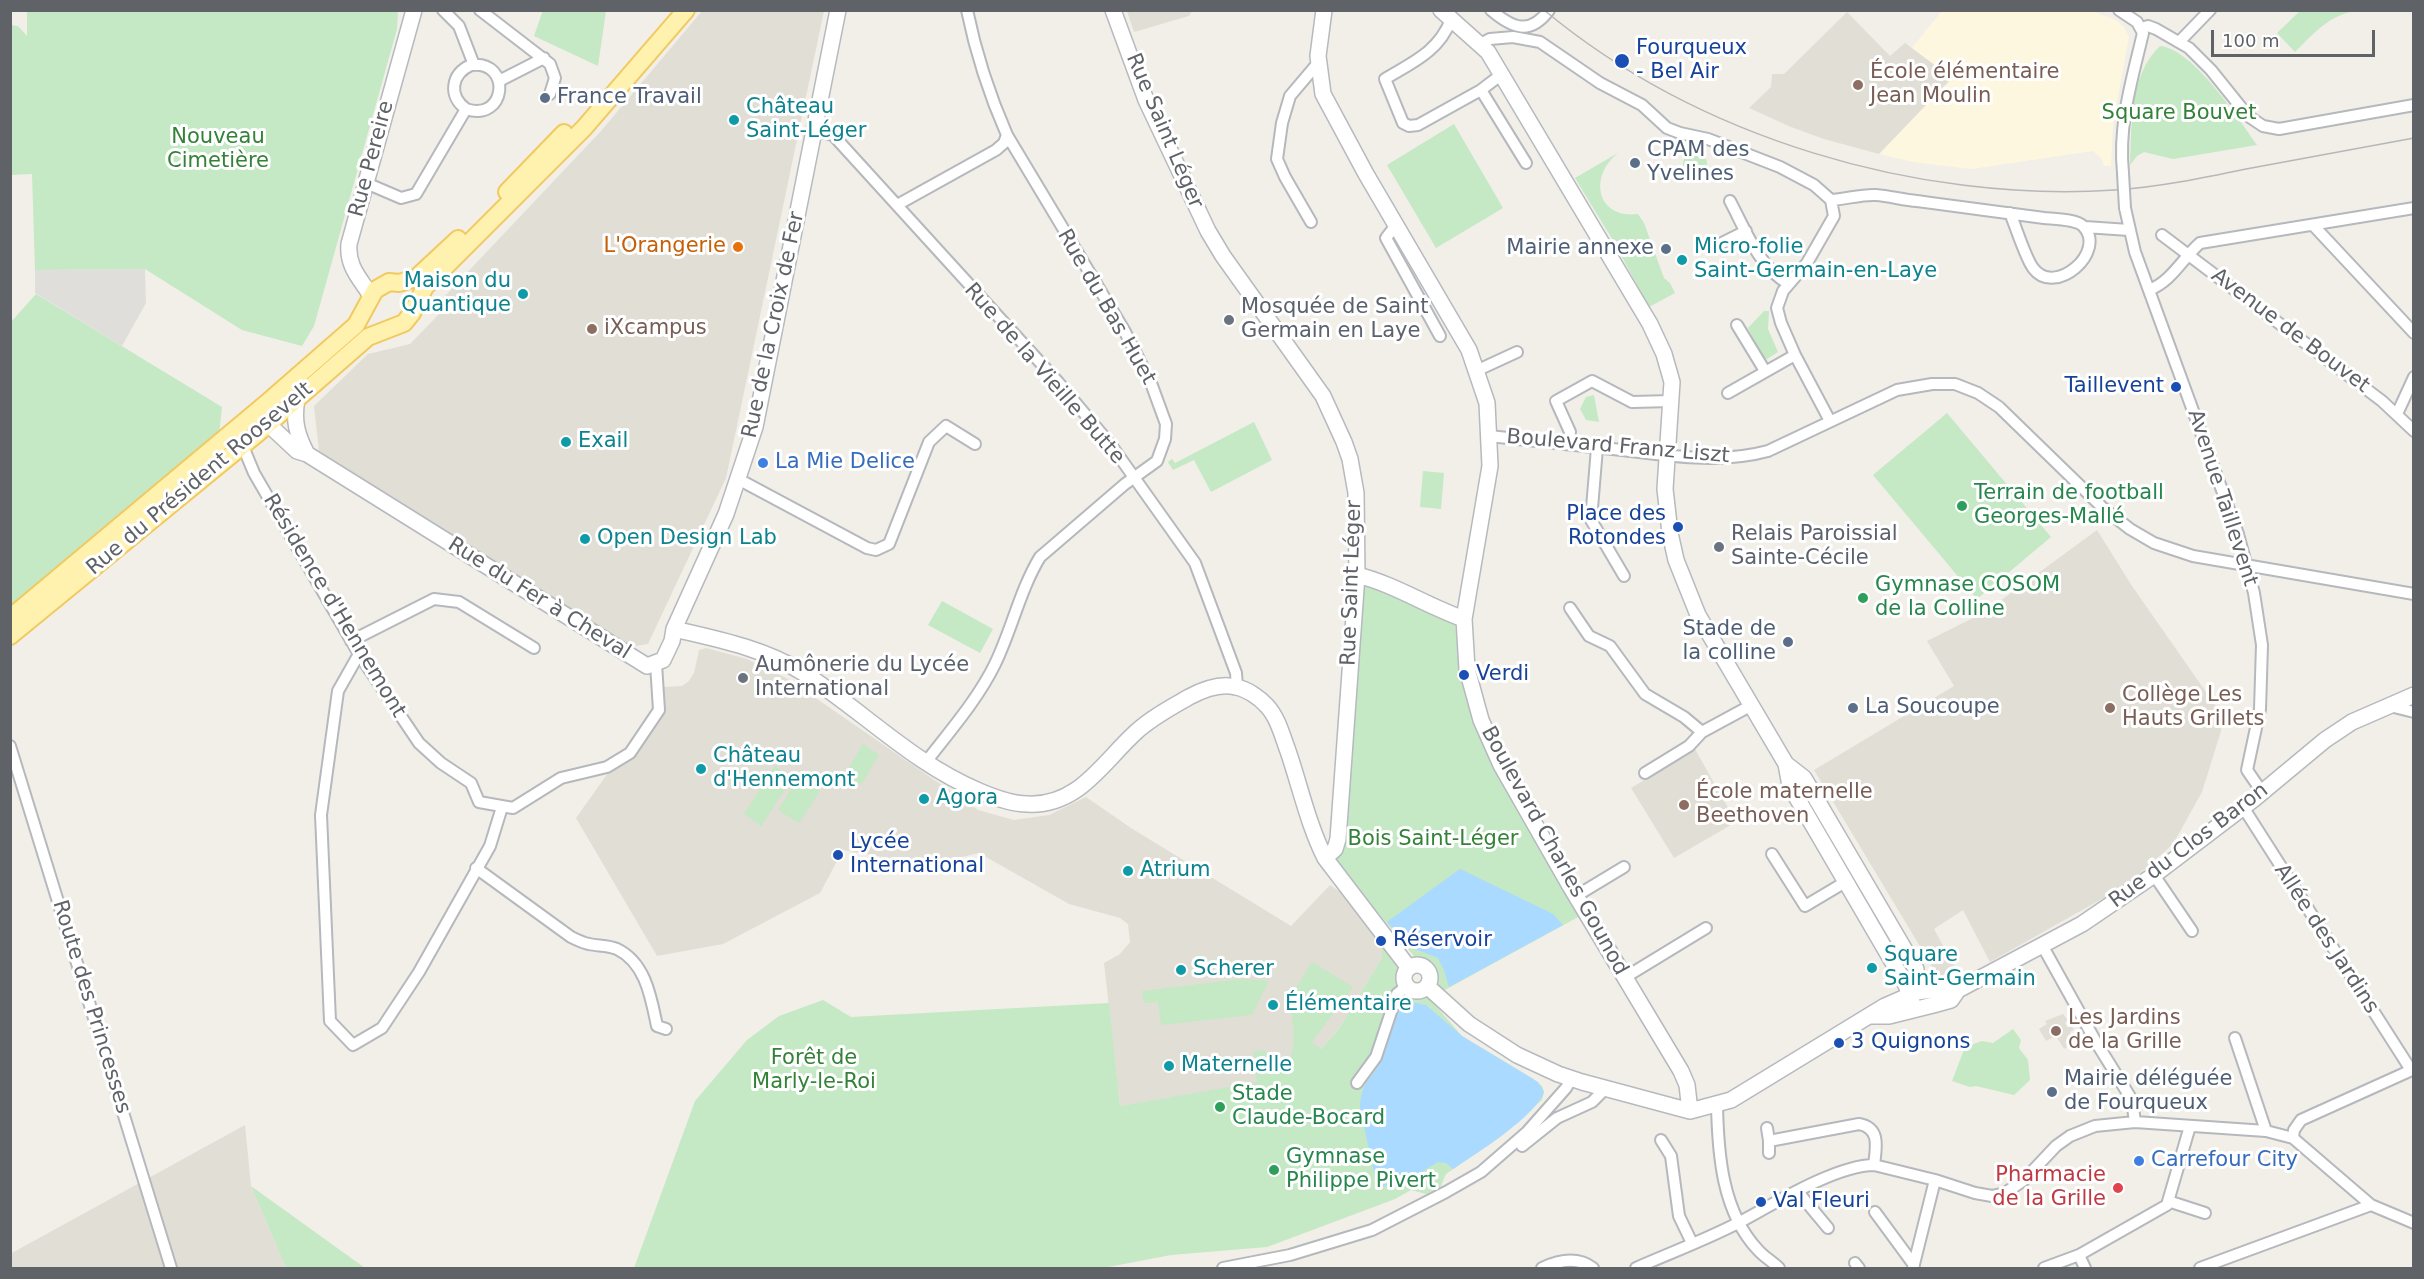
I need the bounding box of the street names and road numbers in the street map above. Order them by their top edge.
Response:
street label: Rue Saint Léger [1120,50,1208,212]
street label: Rue Pereire [344,98,400,220]
street label: Rue de la Croix de Fer [738,209,810,441]
street label: Rue du Bas Huet [1051,225,1161,389]
street label: Avenue de Bouvet [2206,263,2374,399]
street label: Rue de la Vieille Butte [958,278,1130,470]
street label: Rue du Président Roosevelt [82,377,318,581]
street label: Avenue Taillevent [2182,406,2262,590]
street label: Boulevard Franz Liszt [1505,425,1731,469]
street label: Résidence d'Hennemont [257,490,411,722]
street label: Rue Saint Léger [1337,500,1367,666]
street label: Rue du Fer à Cheval [443,533,635,665]
street label: Boulevard Charles Gounod [1475,722,1633,980]
street label: Rue du Clos Baron [2105,778,2273,914]
street label: Allée des Jardins [2268,860,2384,1018]
street label: Route des Princesses [47,897,135,1117]

